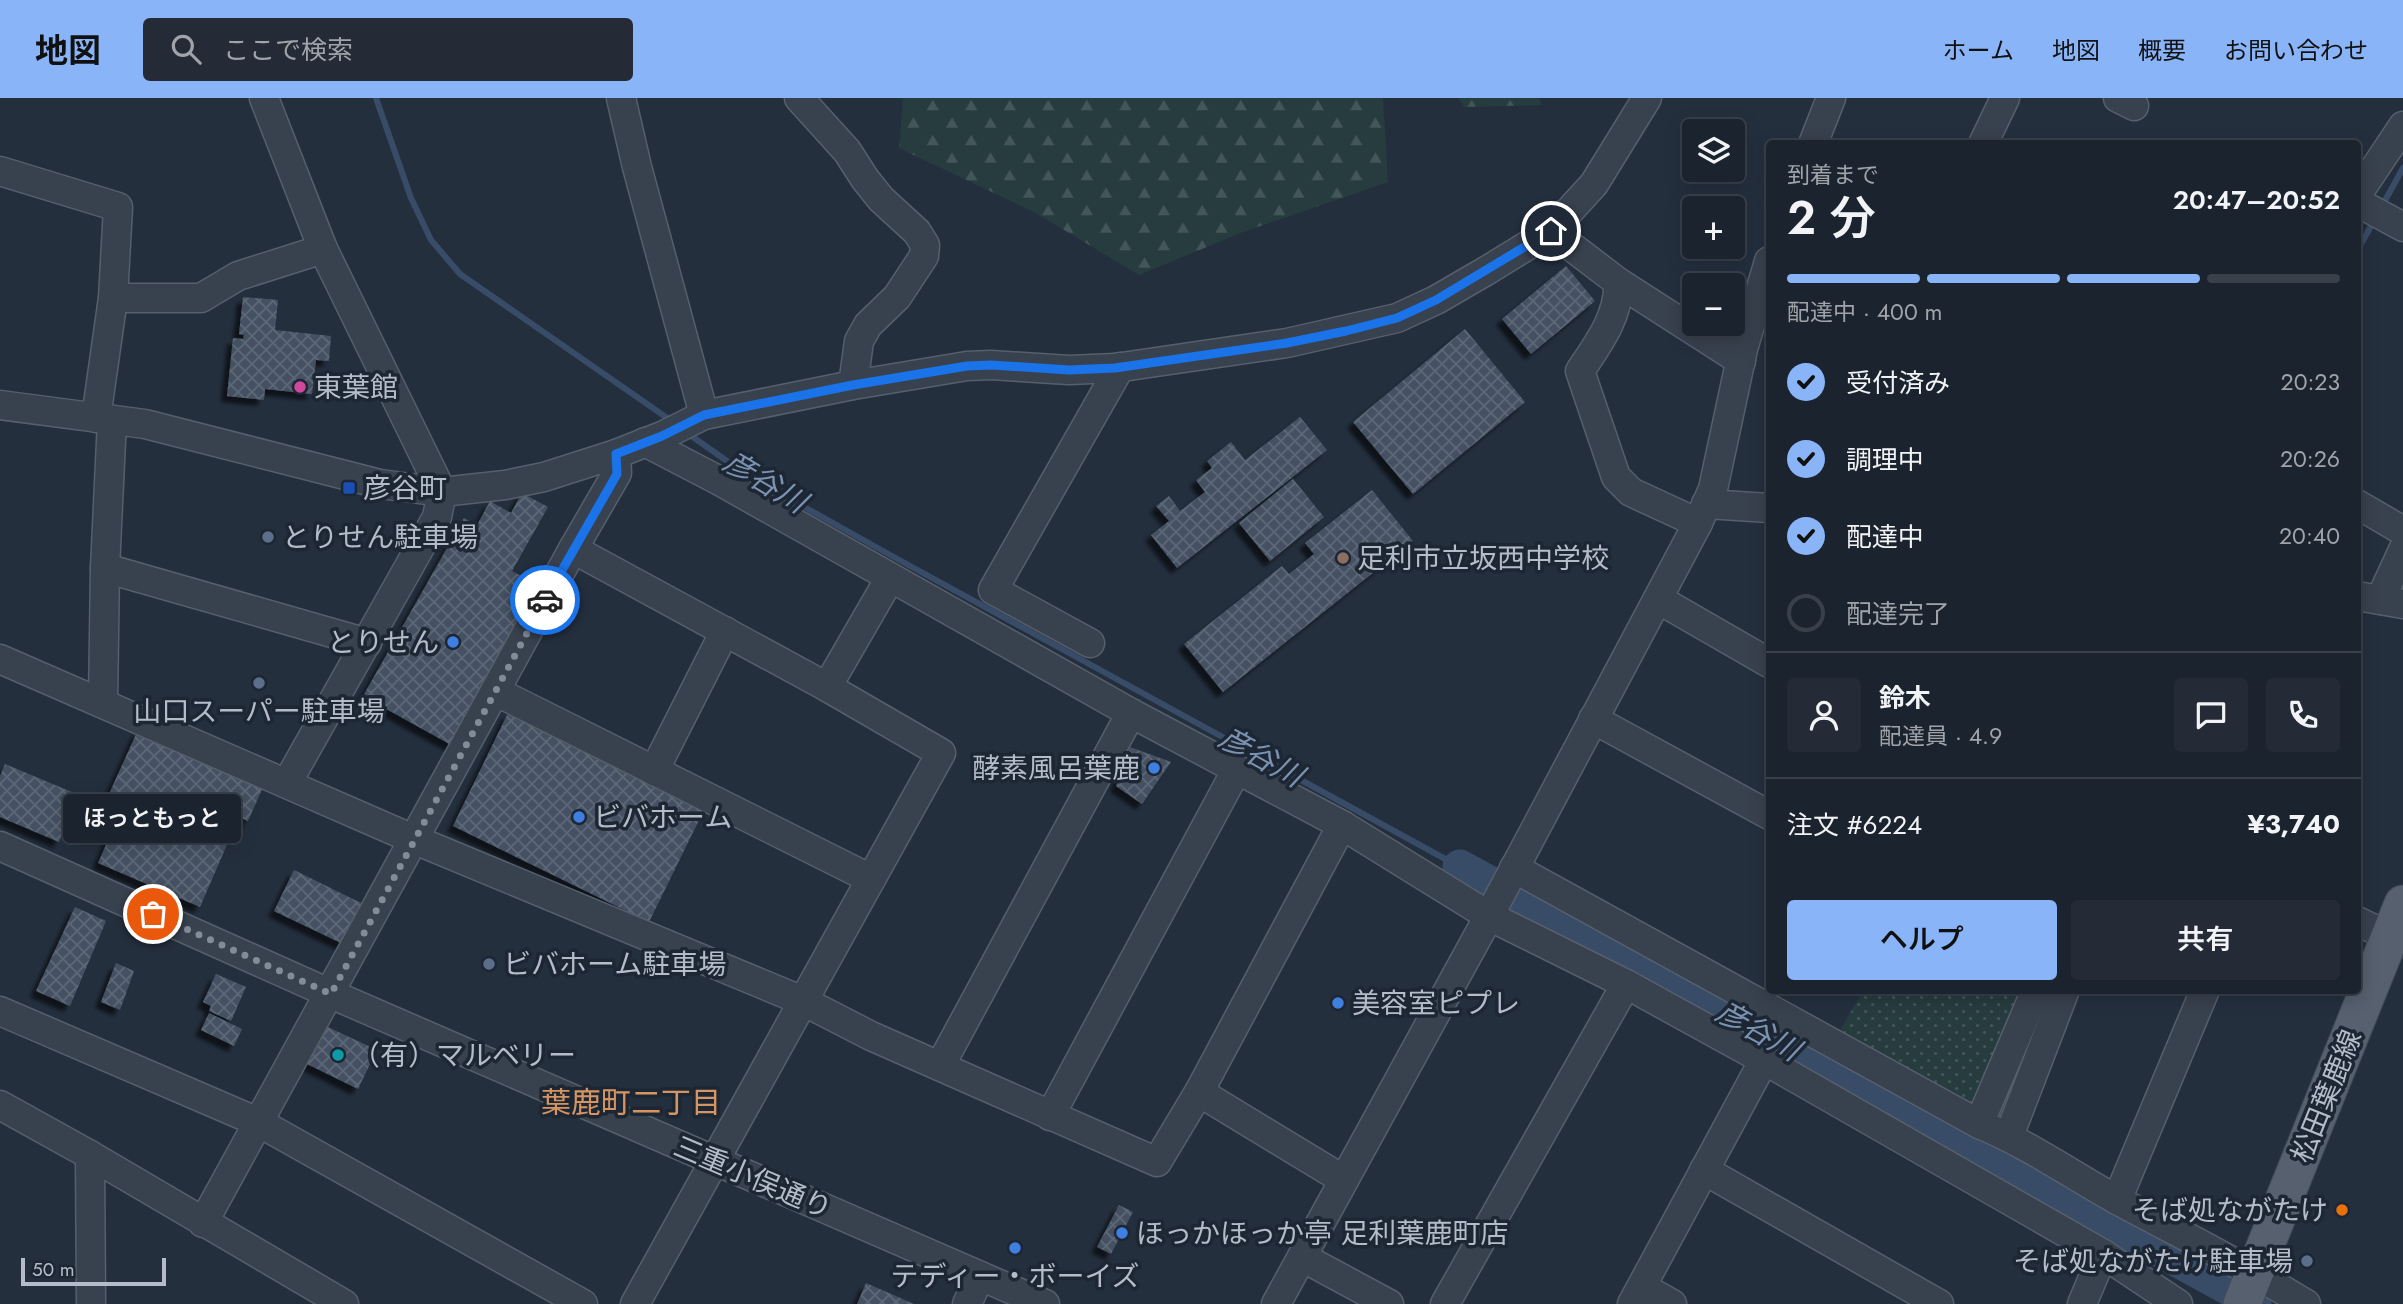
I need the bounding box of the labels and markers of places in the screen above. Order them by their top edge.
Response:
pin [1521,201,1581,261]
place label: 東葉館 [314,367,398,408]
marker: 東葉館 [292,379,308,395]
place label: 彦谷町 [363,468,447,509]
marker: 彦谷町 [341,480,357,496]
place label: とりせん駐車場 [282,517,478,558]
marker: とりせん駐車場 [260,529,276,545]
place label: 足利市立坂西中学校 [1357,538,1609,579]
marker: 足利市立坂西中学校 [1335,550,1351,566]
place label: とりせん [327,622,439,663]
marker: とりせん [445,634,461,650]
marker: 山口スーパー駐車場 [251,675,267,691]
place label: 山口スーパー駐車場 [133,691,385,732]
place label: 酵素風呂葉鹿 [972,748,1140,789]
marker: 酵素風呂葉鹿 [1146,760,1162,776]
callout: ほっともっと [64,795,242,844]
place label: ビバホーム [593,797,732,838]
marker: ビバホーム [571,809,587,825]
pin [123,884,183,944]
place label: ビバホーム駐車場 [503,944,726,985]
marker: ビバホーム駐車場 [481,956,497,972]
place label: 美容室ピプレ [1352,983,1520,1024]
marker: 美容室ピプレ [1330,995,1346,1011]
place label: （有）マルベリー [352,1035,576,1076]
marker: （有）マルベリー [330,1047,346,1063]
place label: そば処ながたけ [2132,1190,2328,1231]
marker: そば処ながたけ [2334,1202,2350,1218]
place label: ほっかほっか亭 足利葉鹿町店 [1136,1213,1508,1254]
marker: ほっかほっか亭 足利葉鹿町店 [1114,1225,1130,1241]
marker: テディー・ボーイズ [1007,1240,1023,1256]
place label: そば処ながたけ駐車場 [2013,1241,2293,1282]
marker: そば処ながたけ駐車場 [2299,1253,2315,1269]
place label: テディー・ボーイズ [890,1256,1140,1297]

